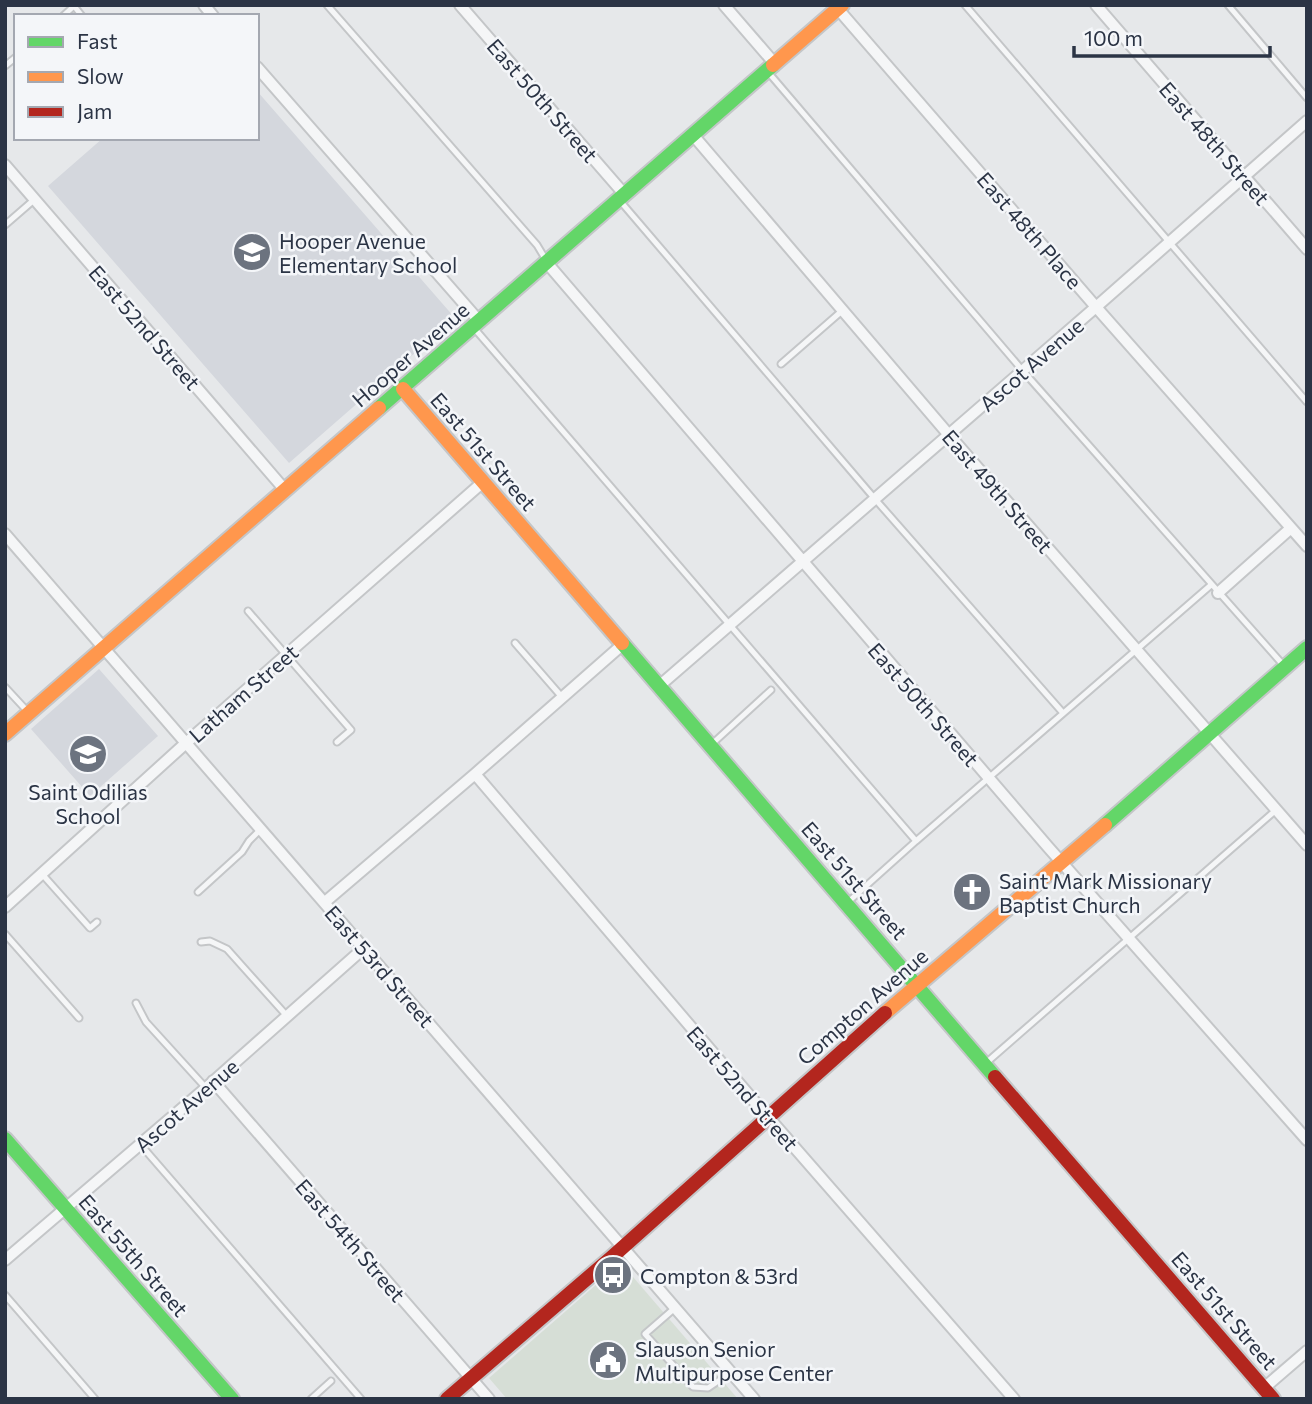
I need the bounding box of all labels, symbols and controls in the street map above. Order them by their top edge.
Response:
legend [14,14,259,140]
scale bar [1074,14,1270,58]
text: 100 m [1084,25,1143,50]
text: Fast [77,28,118,53]
street label: East 50th Street [483,33,603,167]
text: Slow [77,63,124,88]
street label: East 48th Street [1155,76,1275,210]
text: Jam [77,98,112,123]
street label: East 48th Place [972,166,1088,294]
place label: Hooper Avenue Elementary School [279,228,457,277]
school or university icon: Hooper Avenue Elementary School [231,231,273,273]
street label: East 52nd Street [84,260,206,394]
street label: Hooper Avenue [346,296,474,412]
street label: Ascot Avenue [974,312,1088,416]
street label: East 51st Street [426,387,542,515]
street label: East 49th Street [938,424,1058,558]
street label: East 50th Street [864,637,984,771]
street label: Latham Street [183,639,303,747]
school or university icon: Saint Odilias School [67,733,109,775]
place label: Saint Odilias School [28,779,148,828]
street label: East 51st Street [797,816,913,944]
place label: Saint Mark Missionary Baptist Church [999,868,1212,917]
church icon: Saint Mark Missionary Baptist Church [951,871,993,913]
street label: East 53rd Street [320,900,440,1032]
street label: Compton Avenue [792,943,932,1069]
street label: East 52nd Street [682,1021,804,1155]
street label: Ascot Avenue [129,1053,243,1157]
street label: East 54th Street [291,1174,411,1306]
street label: East 55th Street [74,1189,194,1321]
street label: East 51st Street [1167,1246,1283,1374]
bus stop icon: Compton & 53rd [592,1254,634,1296]
place label: Compton & 53rd [640,1263,798,1288]
place label: Slauson Senior Multipurpose Center [635,1336,834,1385]
public building icon: Slauson Senior Multipurpose Center [587,1339,629,1381]

